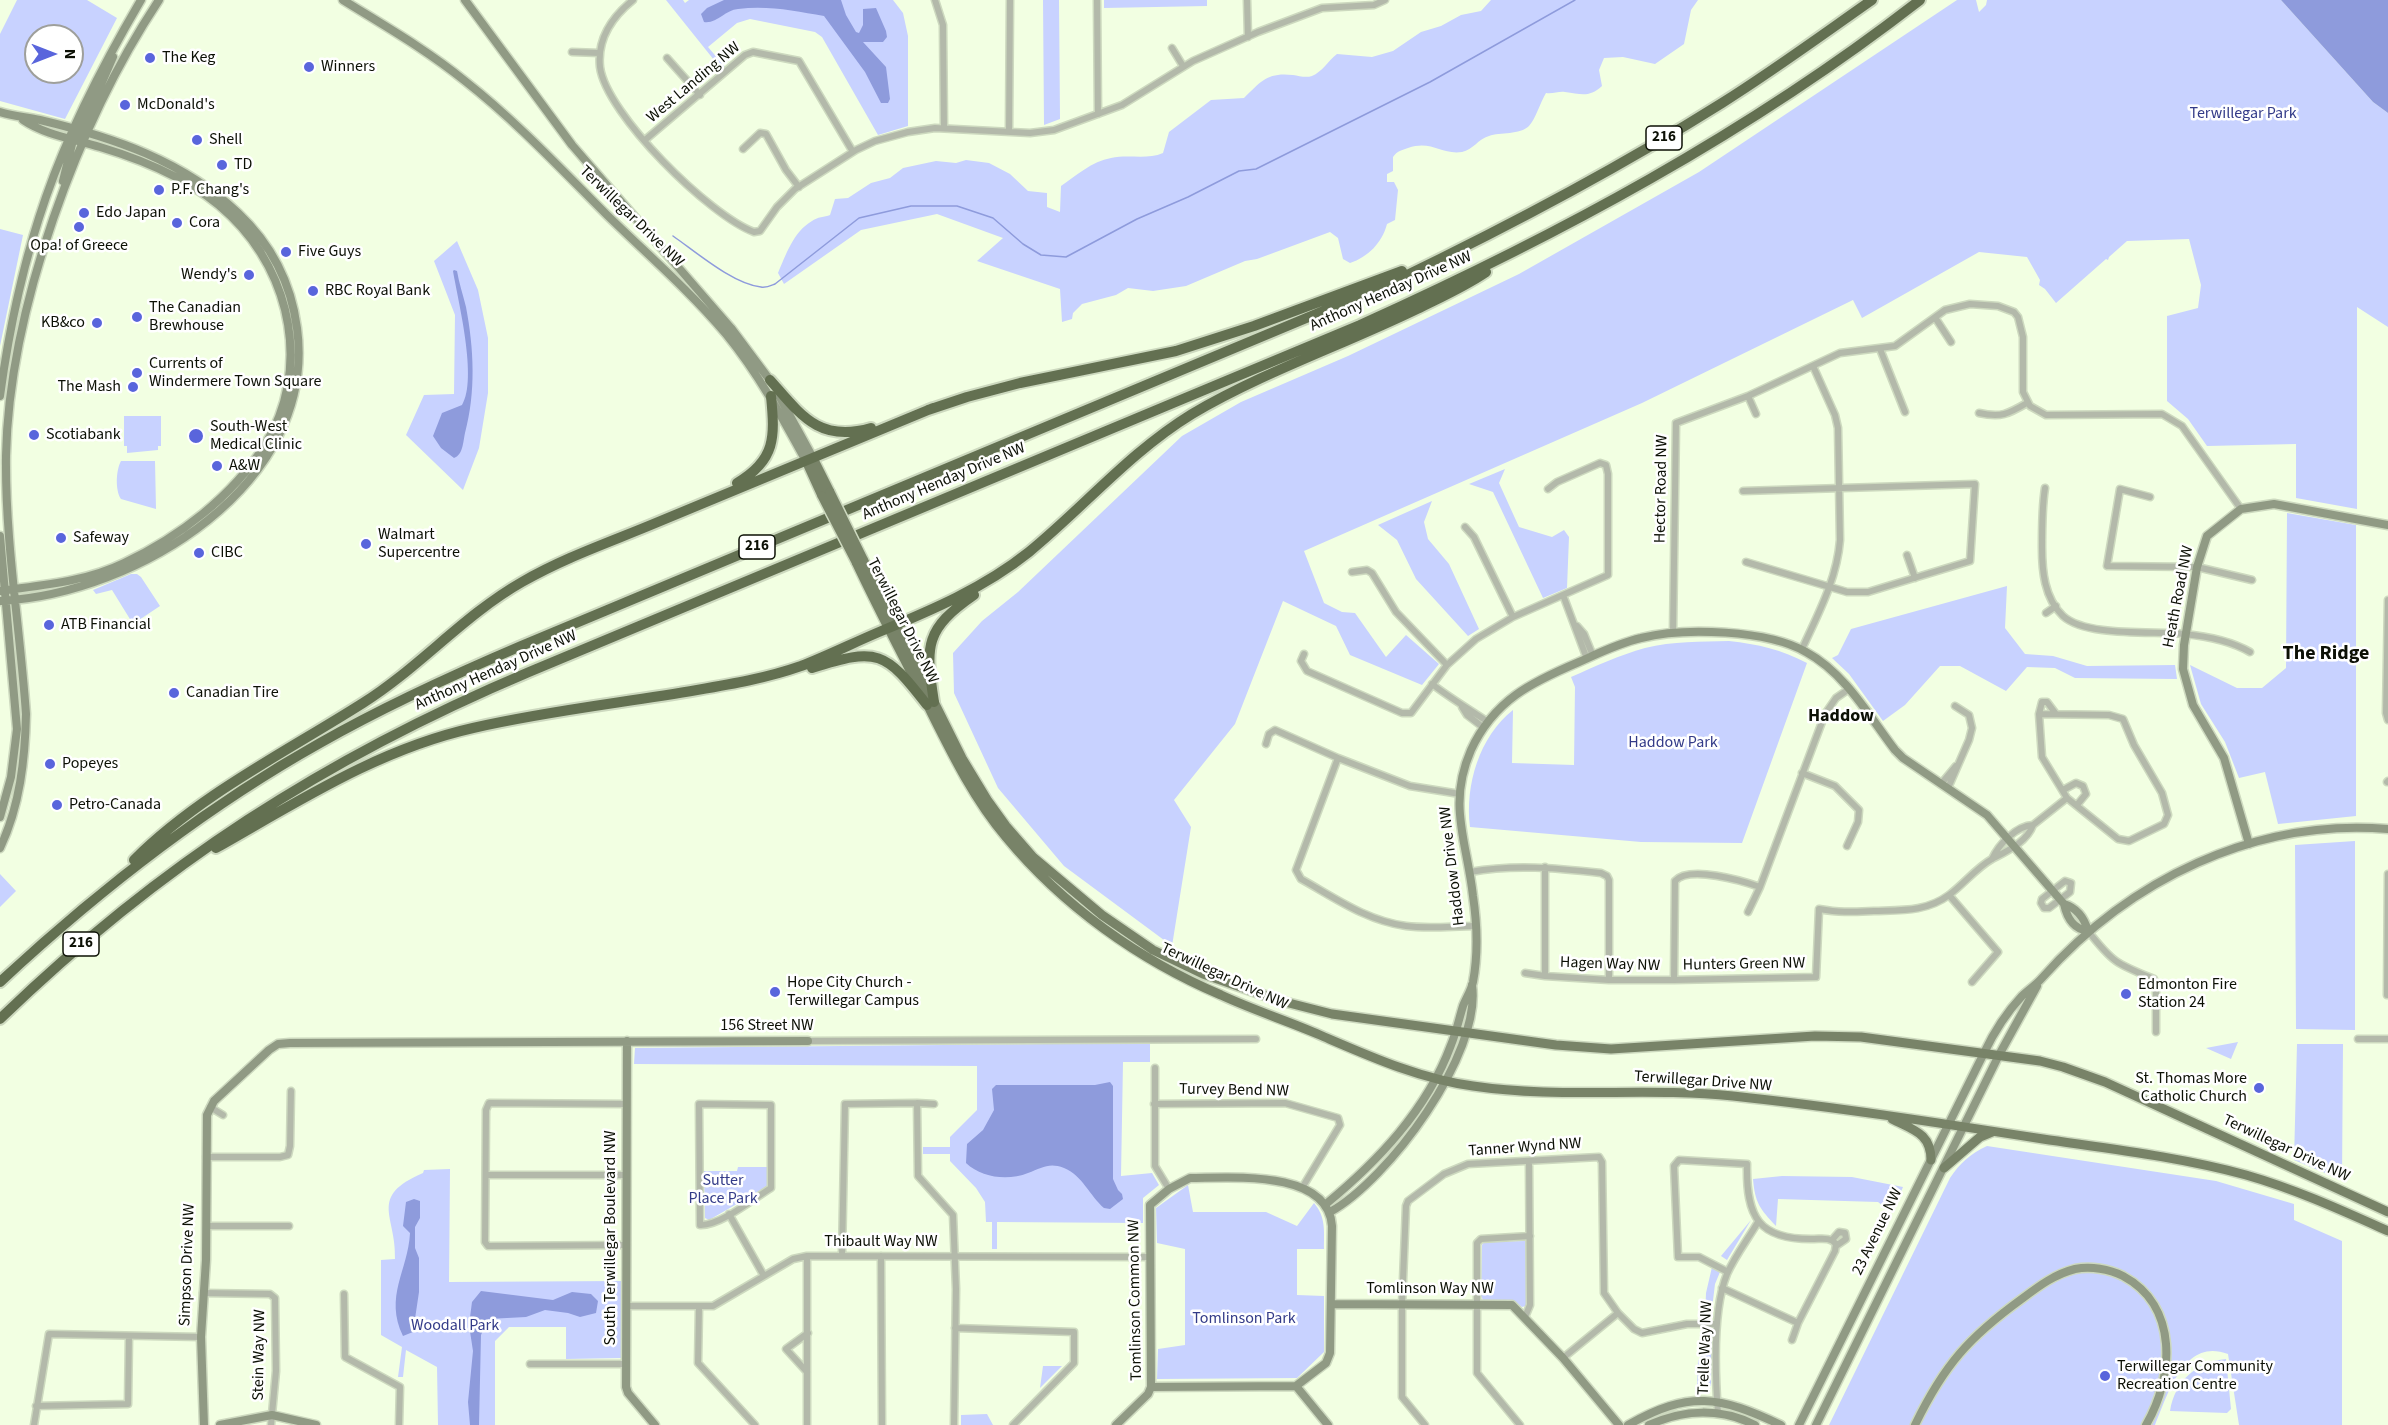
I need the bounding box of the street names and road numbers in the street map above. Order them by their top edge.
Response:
street label: West Landing NW [643,38,745,128]
road number: 216 [1646,126,1682,150]
street label: Terwillegar Drive NW [575,162,687,272]
street label: Anthony Henday Drive NW [1307,248,1475,336]
street label: Hector Road NW [1651,435,1673,543]
street label: Anthony Henday Drive NW [860,439,1028,525]
road number: 216 [739,535,775,559]
street label: Heath Road NW [2160,544,2198,650]
street label: Terwillegar Drive NW [862,555,942,687]
street label: Anthony Henday Drive NW [412,627,580,715]
street label: Haddow Drive NW [1436,805,1470,927]
road number: 216 [63,932,99,956]
street label: Terwillegar Drive NW [1157,939,1291,1015]
street label: Hagen Way NW [1560,954,1660,976]
street label: Hunters Green NW [1683,954,1805,976]
street label: 156 Street NW [720,1016,814,1036]
street label: Terwillegar Drive NW [1633,1068,1773,1096]
street label: Turvey Bend NW [1179,1080,1289,1102]
street label: Terwillegar Drive NW [2219,1111,2353,1187]
street label: South Terwillegar Boulevard NW [601,1130,621,1346]
street label: Tanner Wynd NW [1468,1134,1582,1162]
street label: 23 Avenue NW [1849,1185,1907,1279]
street label: Simpson Drive NW [176,1203,200,1327]
street label: Tomlinson Common NW [1125,1219,1147,1381]
street label: Thibault Way NW [824,1232,938,1252]
street label: Tomlinson Way NW [1366,1279,1494,1299]
street label: Trelle Way NW [1695,1300,1717,1396]
street label: Stein Way NW [250,1309,270,1401]

